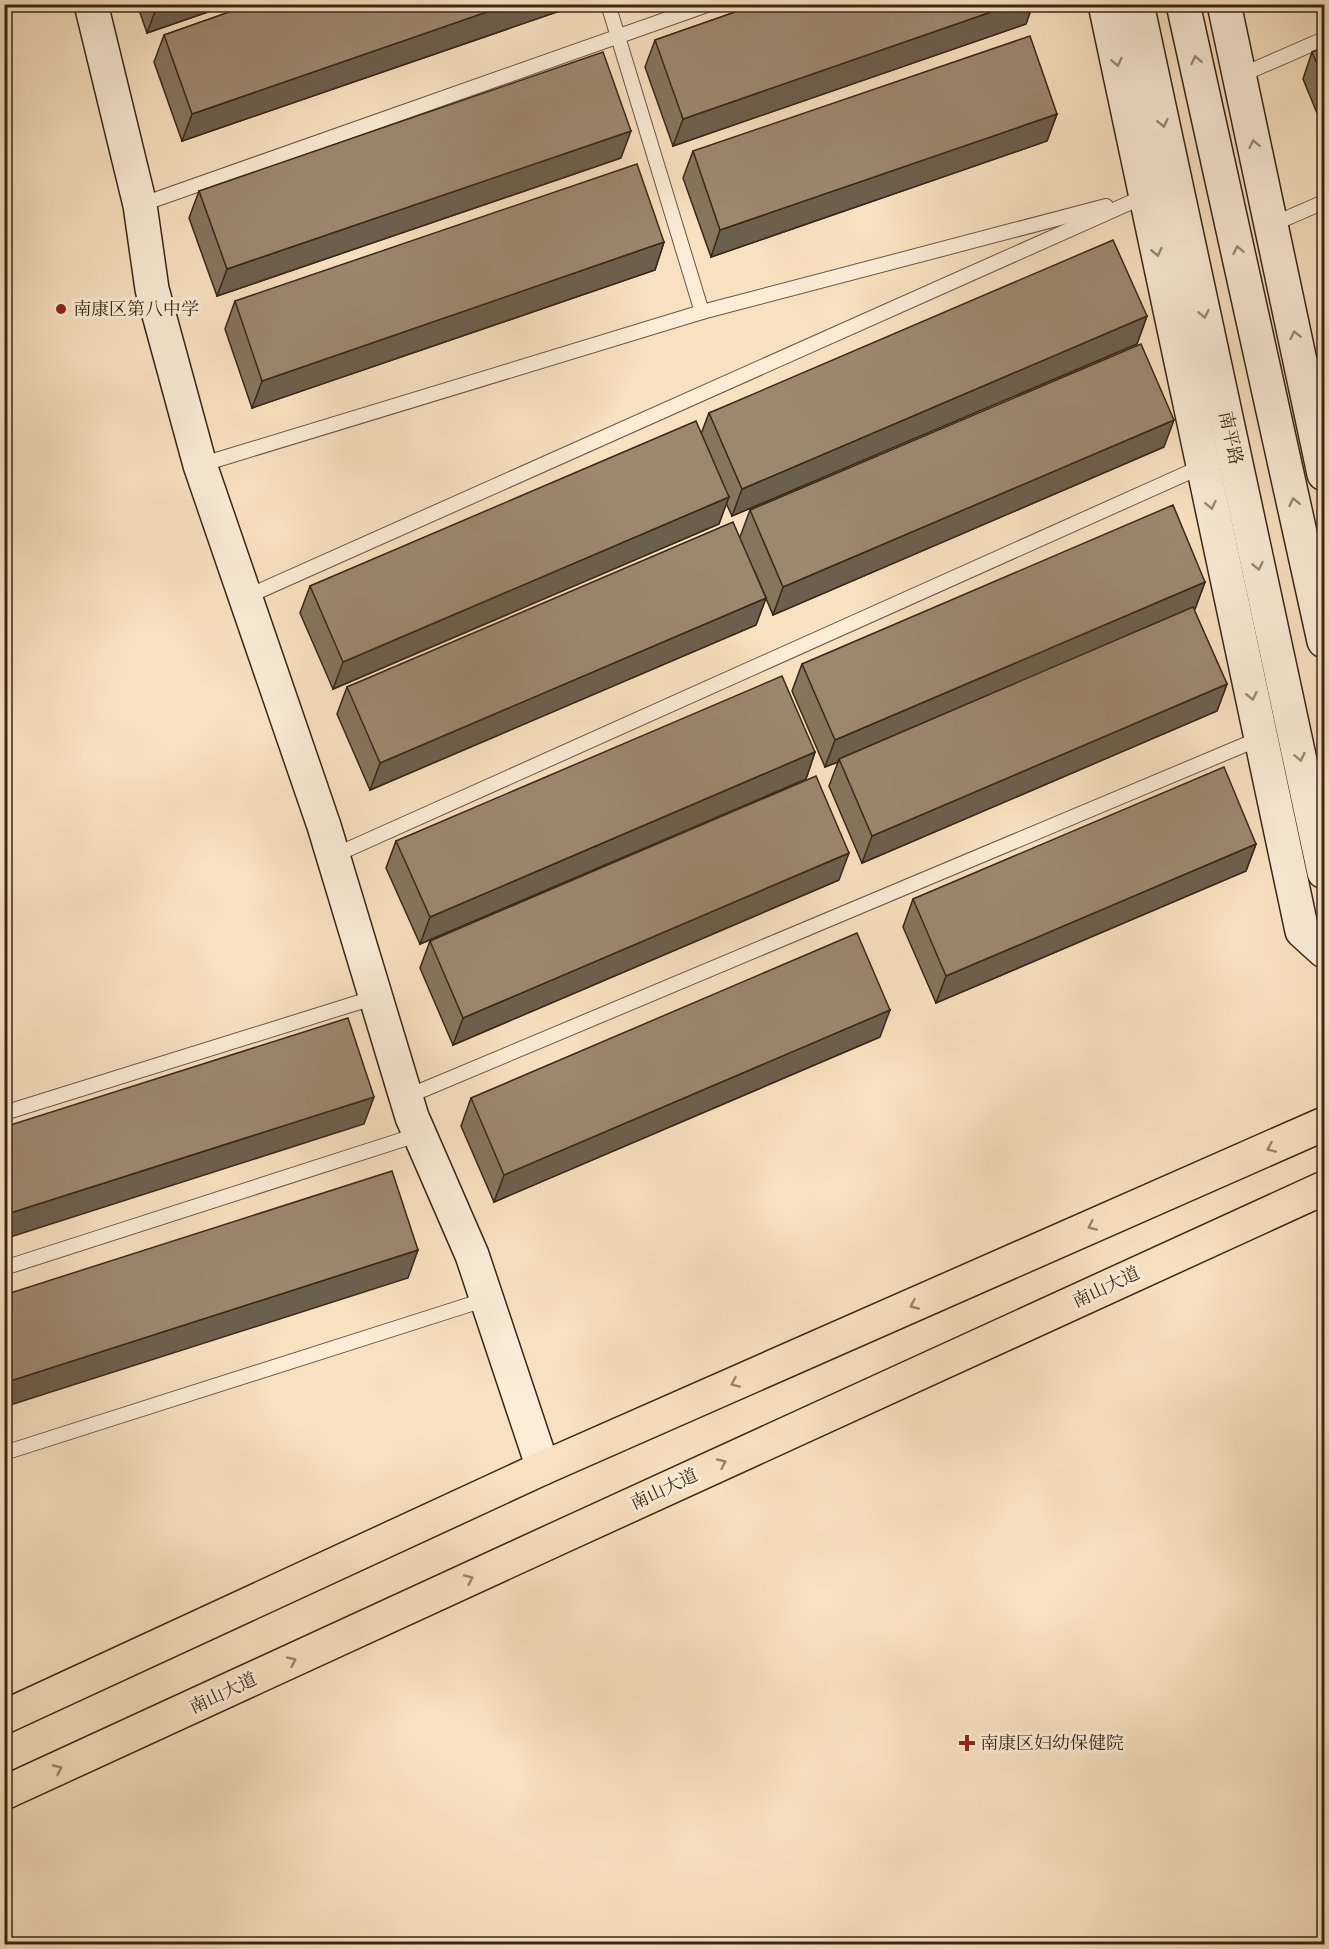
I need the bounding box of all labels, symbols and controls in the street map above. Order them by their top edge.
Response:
one-way arrow [1190,55,1203,65]
one-way arrow [1110,56,1123,66]
one-way arrow [1156,118,1169,128]
one-way arrow [1248,139,1261,149]
one-way arrow [1232,246,1245,256]
one-way arrow [1150,247,1163,257]
place label: 南康区第八中学 [73,298,199,320]
marker: 南康区第八中学 [54,302,68,316]
one-way arrow [1197,309,1210,319]
one-way arrow [1289,330,1302,340]
street label: 南平路 [1215,409,1247,467]
one-way arrow [1288,498,1301,508]
one-way arrow [1204,500,1217,510]
one-way arrow [1251,561,1264,571]
one-way arrow [1244,690,1257,700]
one-way arrow [1292,751,1305,761]
one-way arrow [1266,1141,1277,1153]
one-way arrow [1088,1219,1099,1231]
street label: 南山大道 [1069,1262,1143,1312]
one-way arrow [909,1297,920,1309]
one-way arrow [731,1376,742,1388]
one-way arrow [716,1458,727,1470]
street label: 南山大道 [627,1464,701,1514]
one-way arrow [462,1574,473,1586]
one-way arrow [285,1656,296,1668]
street label: 南山大道 [186,1668,260,1718]
place label: 南康区妇幼保健院 [980,1732,1124,1754]
marker: 南康区妇幼保健院 [958,1734,976,1752]
one-way arrow [51,1764,62,1776]

